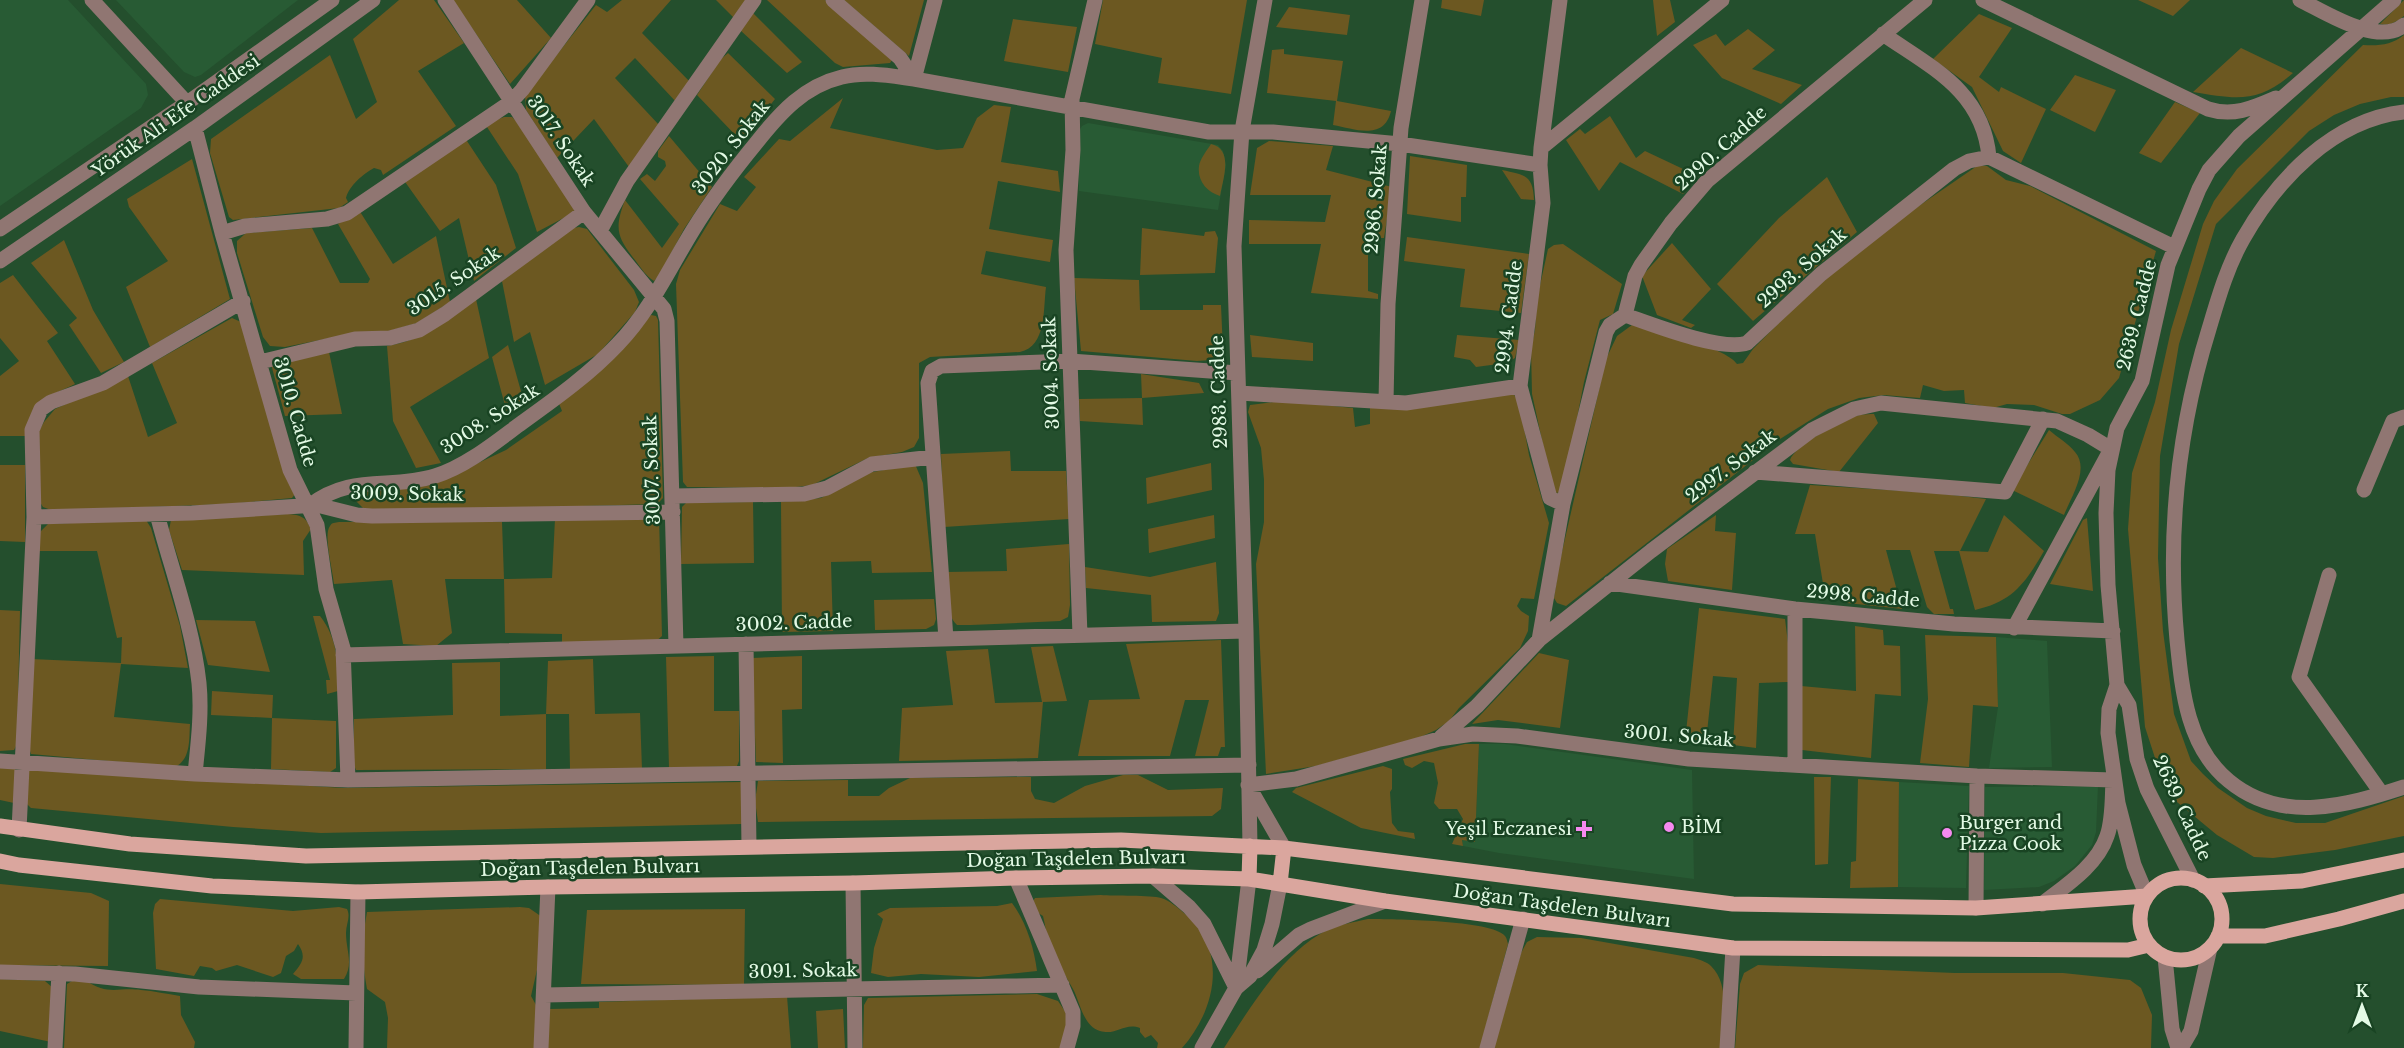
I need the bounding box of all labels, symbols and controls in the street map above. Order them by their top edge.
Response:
street label: Yörük Ali Efe Caddesi [87,50,264,183]
street label: 3017. Sokak [522,91,600,191]
street label: 3020. Sokak [688,96,774,198]
street label: 2990. Cadde [1671,101,1771,195]
street label: 2986. Sokak [1360,143,1392,255]
street label: 2993. Sokak [1753,223,1851,313]
street label: 3015. Sokak [403,242,505,320]
street label: 2639. Cadde [2113,257,2161,373]
street label: 2994. Cadde [1491,259,1527,375]
street label: 3004. Sokak [1038,316,1064,430]
street label: 2983. Cadde [1206,335,1232,449]
street label: 3010. Cadde [269,354,321,470]
street label: 3008. Sokak [437,379,543,459]
street label: 3007. Sokak [639,415,665,525]
street label: 2997. Sokak [1681,425,1781,507]
street label: 3009. Sokak [350,482,464,506]
street label: 2998. Cadde [1805,580,1921,612]
street label: 3002. Cadde [735,610,853,636]
street label: 3001. Sokak [1623,720,1735,752]
street label: 2639. Cadde [2148,752,2216,864]
place label: Burger and Pizza Cook [1959,812,2062,855]
place label: BİM [1681,815,1722,838]
place label: Yeşil Eczanesi [1444,818,1572,840]
marker: BİM [1662,820,1676,834]
marker: Yeşil Eczanesi [1577,822,1591,836]
marker: Burger and Pizza Cook [1940,826,1954,840]
street label: Doğan Taşdelen Bulvarı [966,846,1186,872]
street label: Doğan Taşdelen Bulvarı [480,855,700,881]
street label: Doğan Taşdelen Bulvarı [1452,880,1672,932]
street label: 3091. Sokak [748,959,858,983]
north arrow [2332,976,2392,1036]
text: K [2355,981,2369,1001]

